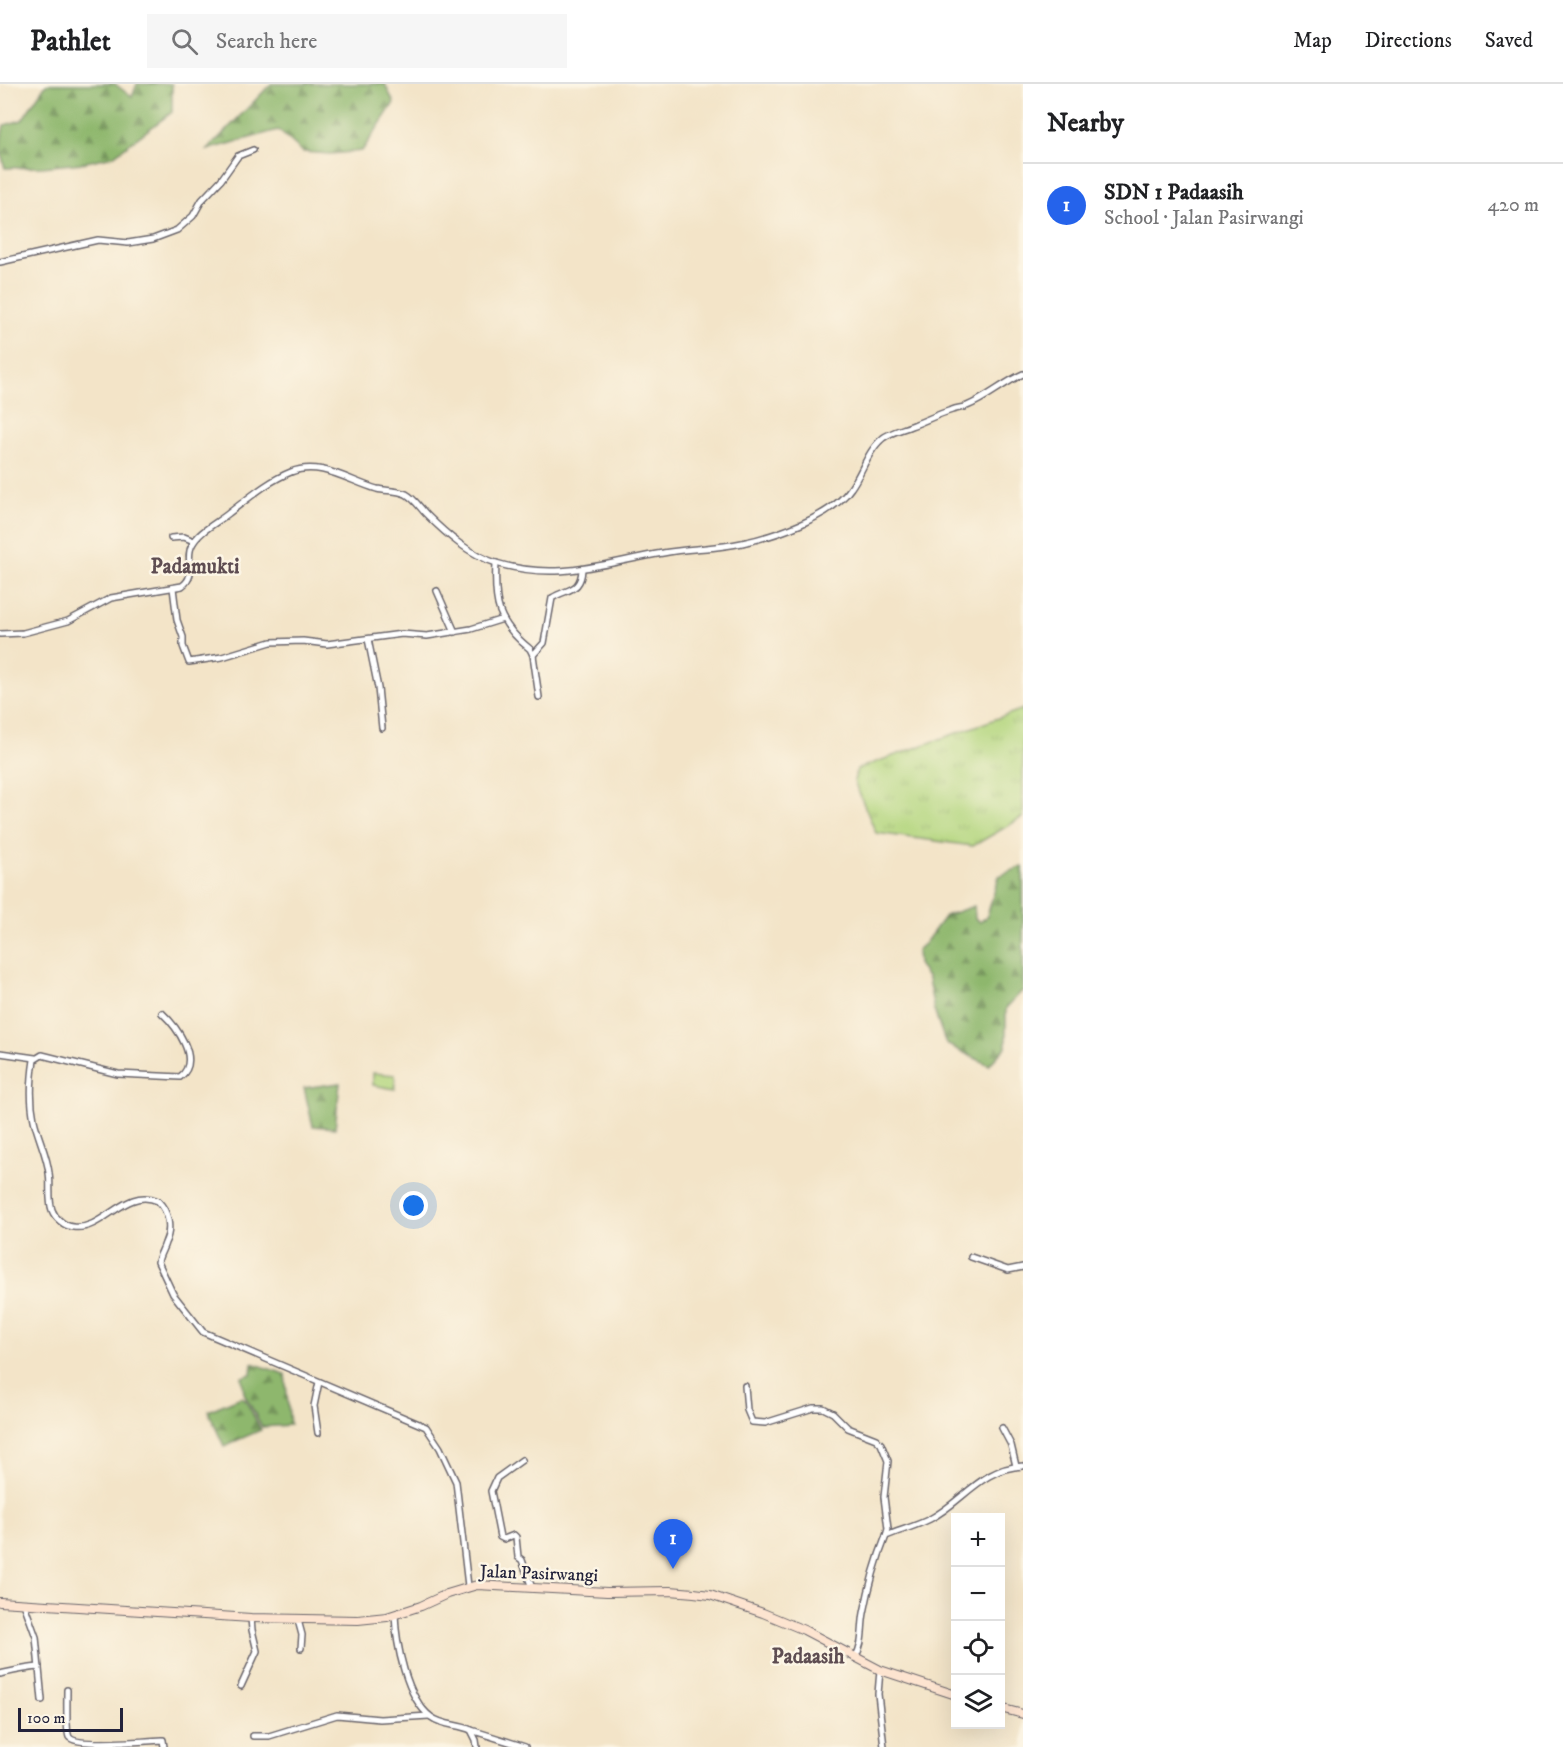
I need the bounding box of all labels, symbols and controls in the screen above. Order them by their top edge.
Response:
search box [147,14,567,68]
text: Pathlet [30,24,111,59]
icon: search [168,25,201,58]
text: Search here [216,28,317,55]
text: Map [1293,28,1332,54]
text: Directions [1365,28,1452,54]
text: Saved [1485,28,1533,54]
text: Nearby [1047,107,1124,140]
text: SDN 1 Padaasih [1104,179,1244,206]
text: 1 [1063,193,1070,218]
text: 420 m [1488,193,1539,218]
text: School · Jalan Pasirwangi [1104,206,1304,231]
district label: Padamukti [151,554,240,580]
your location [399,1191,428,1220]
map controls [951,1513,1005,1729]
button: + [951,1513,1005,1567]
pin: 1 [654,1520,692,1569]
street label: Jalan Pasirwangi [477,1561,599,1587]
button: − [951,1567,1005,1621]
button: locate [951,1621,1005,1675]
district label: Padaasih [772,1644,845,1670]
button: layers [951,1675,1005,1729]
scale bar [18,1705,123,1732]
text: 100 m [27,1708,66,1728]

